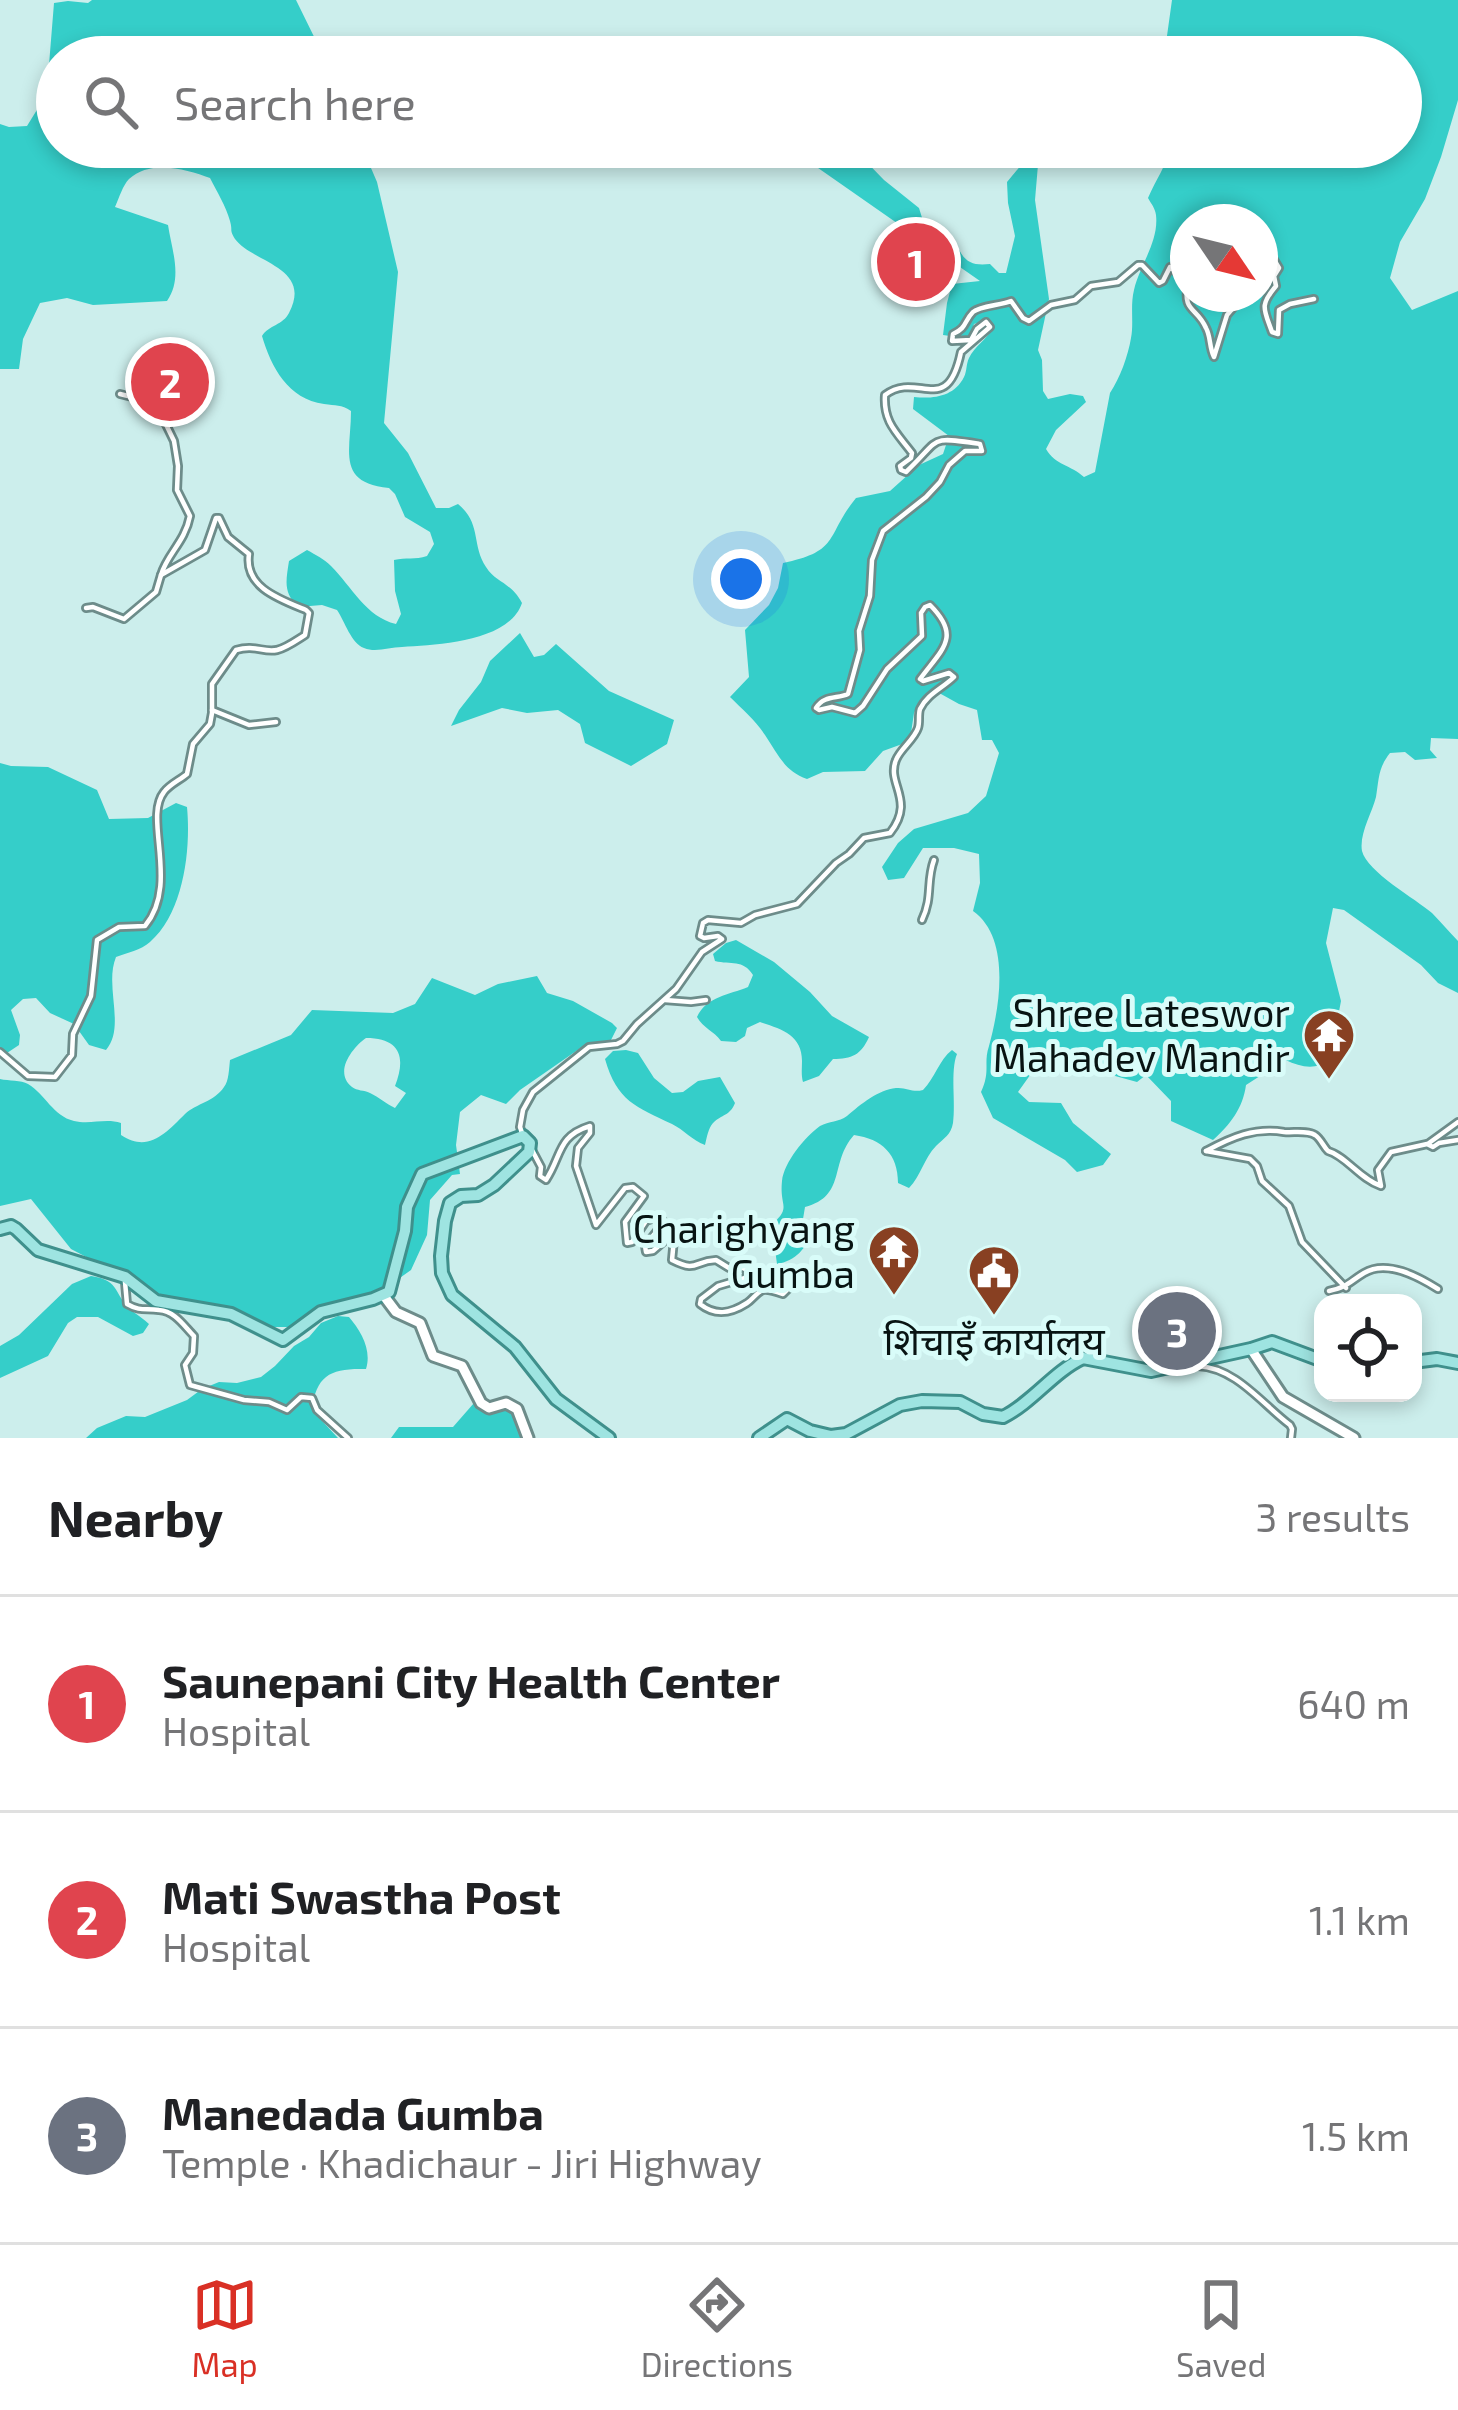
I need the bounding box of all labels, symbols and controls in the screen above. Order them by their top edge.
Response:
search box [36,36,1422,168]
icon: search [78,69,144,135]
text: Search here [174,75,416,129]
north arrow [1170,204,1278,312]
pin: 1 [877,217,955,307]
pin: 2 [131,337,209,427]
your location [711,549,771,609]
place label: Shree Lateswor Mahadev Mandir [993,988,1290,1080]
temple icon: Shree Lateswor Mahadev Mandir [1301,1007,1357,1081]
place label: Charighyang Gumba [633,1204,855,1296]
temple icon: Charighyang Gumba [866,1223,922,1297]
public building icon: शिचाइँ कार्यालय [966,1243,1022,1317]
pin: 3 [1138,1286,1216,1376]
map controls [1314,1294,1422,1402]
button: locate [1314,1294,1422,1402]
place label: शिचाइँ कार्यालय [883,1316,1106,1363]
text: Nearby [48,1486,223,1547]
text: 3 results [1256,1493,1410,1540]
text: Saunepani City Health Center [162,1653,780,1707]
text: 1 [79,1680,95,1727]
text: 640 m [1297,1680,1410,1727]
text: Hospital [162,1707,310,1754]
text: Mati Swastha Post [162,1869,561,1923]
text: 2 [76,1896,98,1943]
text: 1.1 km [1309,1896,1410,1943]
text: Hospital [162,1923,310,1970]
text: Manedada Gumba [162,2085,544,2139]
text: 3 [76,2112,98,2159]
text: 1.5 km [1302,2112,1410,2159]
text: Temple · Khadichaur - Jiri Highway [162,2139,762,2186]
tab: Map [192,2272,258,2384]
tab: Directions [641,2272,793,2384]
tab: Saved [1176,2272,1266,2384]

